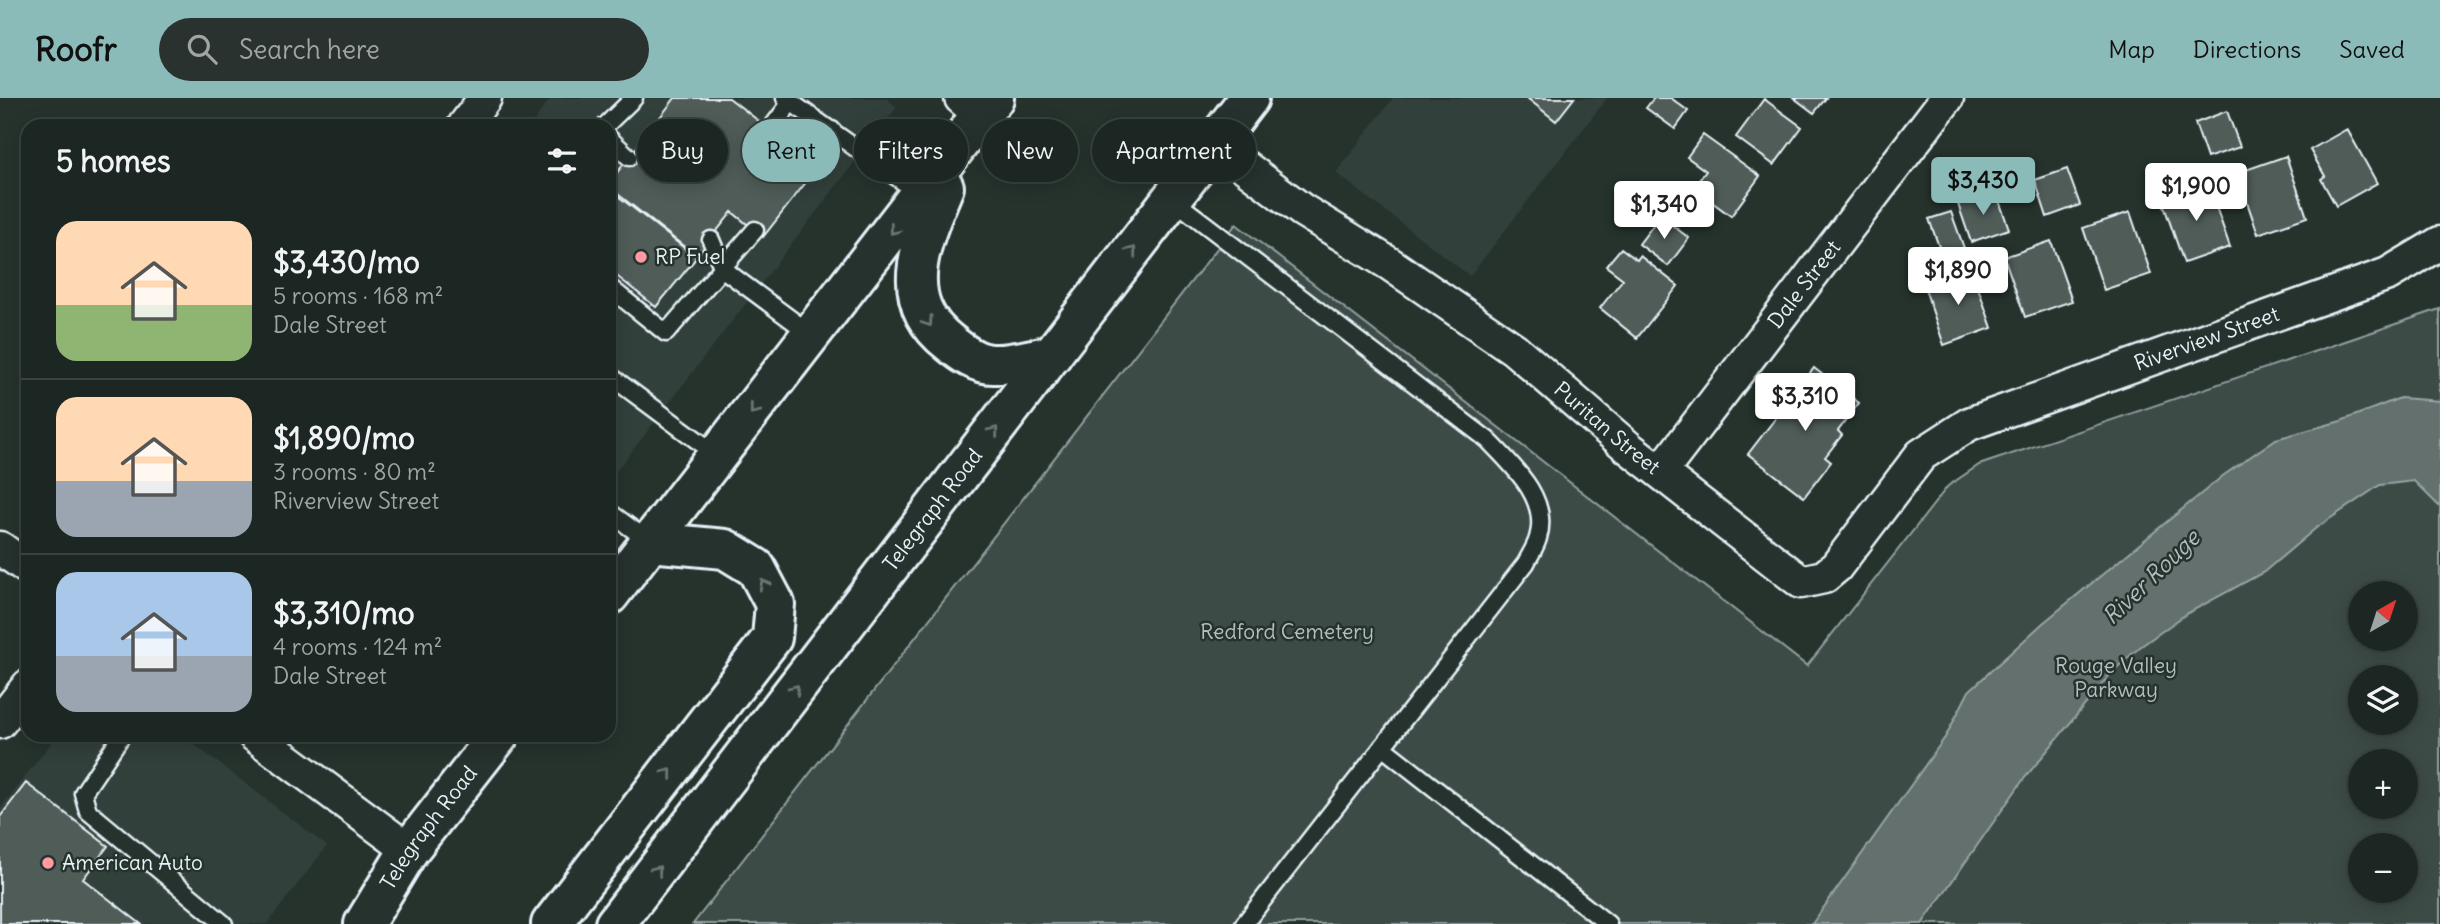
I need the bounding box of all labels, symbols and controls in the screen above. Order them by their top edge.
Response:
search box [159,18,649,81]
text: Roofr [35,28,117,70]
icon: search [183,30,221,68]
text: Search here [239,33,380,66]
text: Map [2108,34,2155,64]
text: Directions [2193,34,2301,64]
text: Saved [2339,34,2405,64]
chip: Buy [637,119,728,182]
chip: Rent [742,119,840,182]
chip: Filters [854,119,968,182]
chip: New [982,119,1078,182]
chip: Apartment [1092,119,1256,182]
text: 5 homes [56,142,171,180]
icon: filters [543,142,581,180]
pin: $3,430 [1926,158,2040,217]
pin: $1,900 [2139,164,2253,223]
text: $3,430 [1947,165,2019,194]
text: $1,900 [2161,171,2231,200]
pin: $1,340 [1607,181,1721,241]
text: $1,340 [1630,189,1698,218]
one-way arrow [889,223,902,235]
street label: Dale Street [1762,235,1846,334]
text: $3,430/mo [273,243,420,281]
place label: RP Fuel [655,243,725,270]
one-way arrow [1124,246,1137,258]
pin: $1,890 [1901,248,2015,307]
icon: home [112,249,196,333]
marker: RP Fuel [633,249,649,265]
text: $1,890 [1924,255,1992,284]
text: 5 rooms · 168 m² [273,281,443,310]
street label: Riverview Street [2130,300,2283,377]
text: Dale Street [273,310,387,339]
one-way arrow [920,314,933,327]
pin: $3,310 [1748,374,1862,433]
street label: Puritan Street [1549,376,1666,480]
text: $3,310 [1771,381,1839,410]
one-way arrow [749,402,762,414]
text: $1,890/mo [273,419,415,457]
icon: home [112,425,196,509]
one-way arrow [985,426,998,439]
street label: Telegraph Road [877,443,988,576]
text: 3 rooms · 80 m² [273,457,436,486]
text: Riverview Street [273,486,439,515]
water label: River Rouge [2096,522,2207,630]
one-way arrow [759,578,772,591]
north arrow [2348,581,2418,651]
map controls [2348,581,2418,903]
text: $3,310/mo [273,594,415,632]
icon: home [112,600,196,684]
park label: Redford Cemetery [1200,618,1374,645]
text: 4 rooms · 124 m² [273,632,442,661]
park label: Rouge Valley Parkway [2055,652,2177,703]
text: Dale Street [273,661,387,690]
button: layers [2348,665,2418,735]
one-way arrow [787,685,800,697]
button: + [2348,749,2418,819]
street label: Telegraph Road [374,760,483,895]
one-way arrow [660,769,673,781]
button: − [2348,833,2418,903]
place label: American Auto [62,849,203,876]
marker: American Auto [40,855,56,871]
one-way arrow [649,865,661,878]

